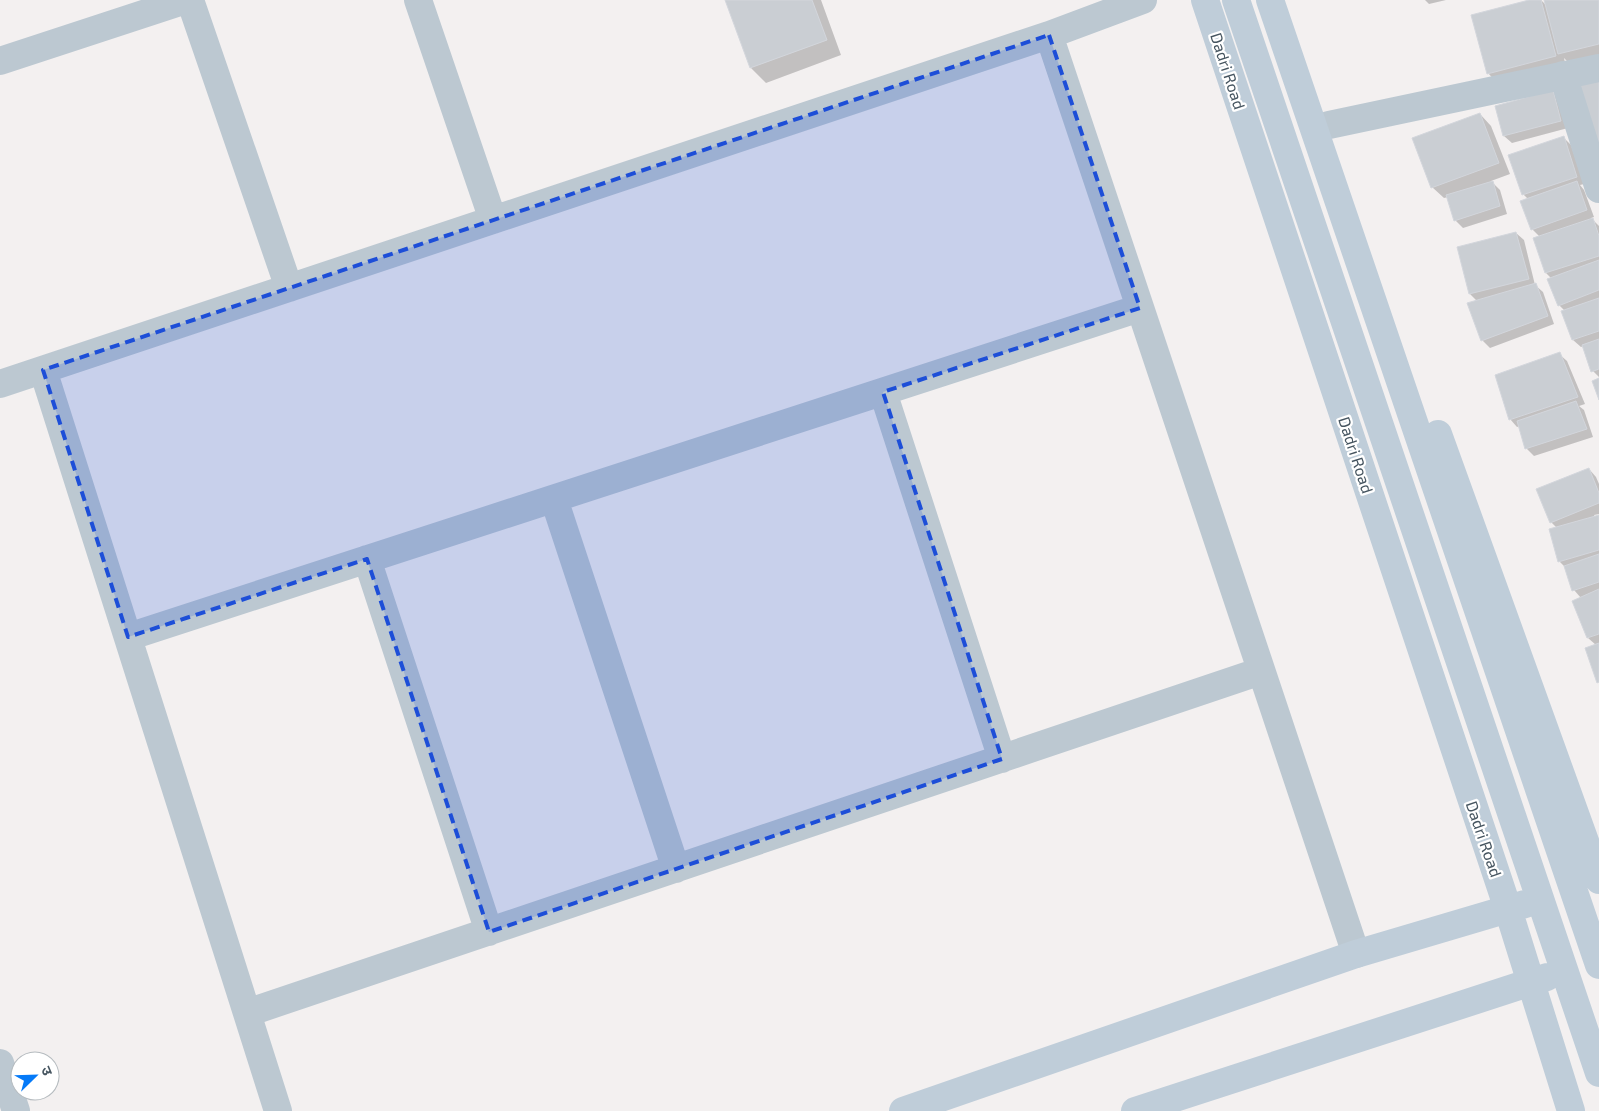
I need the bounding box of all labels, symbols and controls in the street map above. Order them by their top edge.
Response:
street label: Dadri Road [1207,30,1250,112]
street label: Dadri Road [1335,414,1378,496]
street label: Dadri Road [1463,798,1506,879]
north arrow [10,1051,60,1101]
text: उ [38,1064,57,1079]

